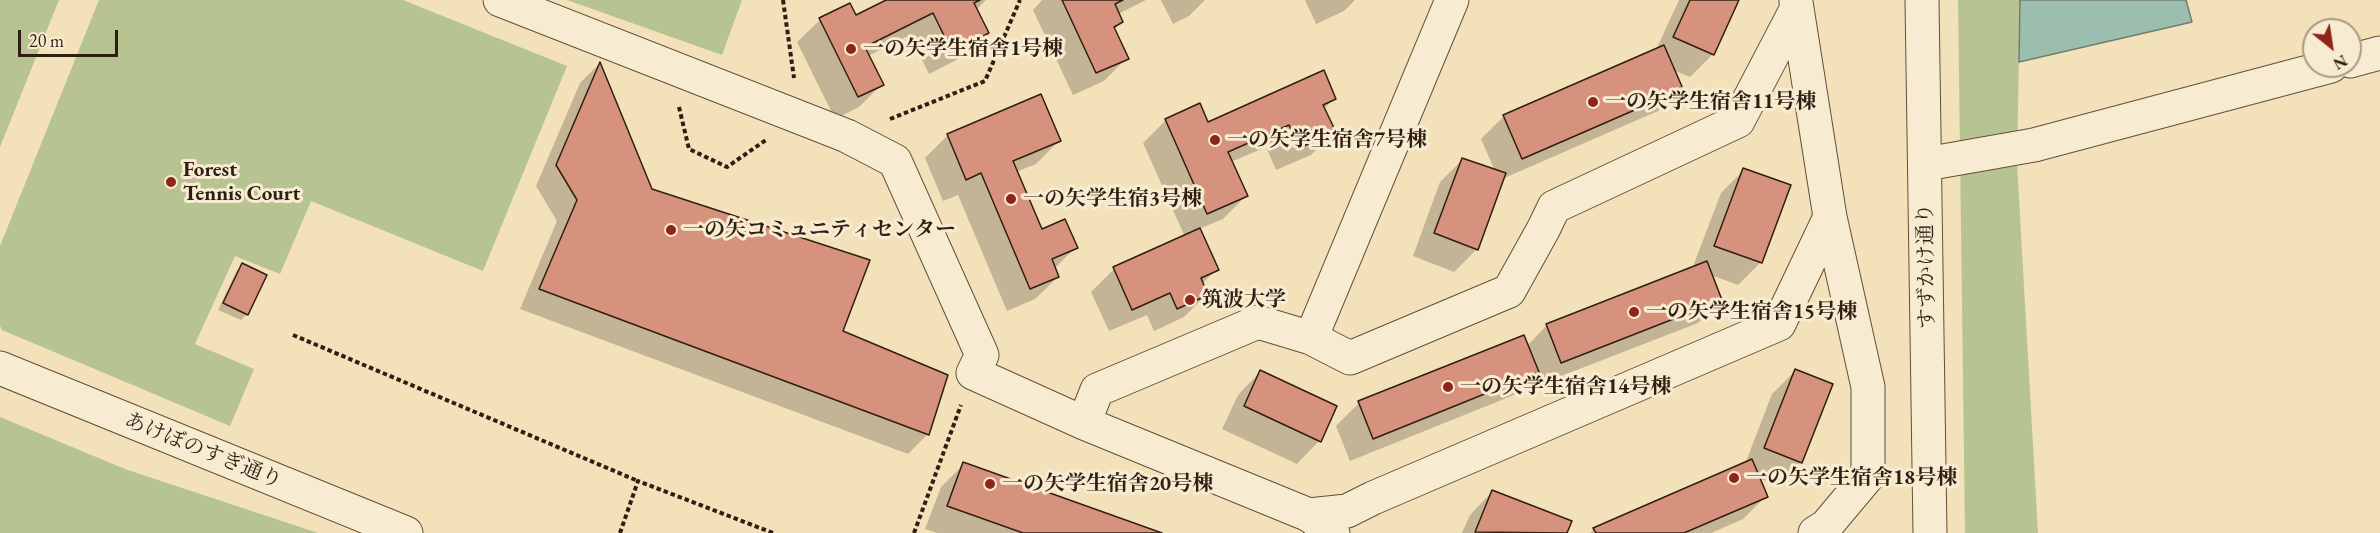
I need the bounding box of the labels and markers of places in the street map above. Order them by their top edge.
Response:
place label: 一の矢学生宿舎1号棟 [863,36,1063,62]
marker: 一の矢学生宿舎1号棟 [844,42,858,56]
place label: 一の矢学生宿舎11号棟 [1605,89,1816,115]
marker: 一の矢学生宿舎11号棟 [1586,95,1600,109]
place label: 一の矢学生宿舎7号棟 [1227,127,1427,153]
marker: 一の矢学生宿舎7号棟 [1208,133,1222,147]
place label: Forest Tennis Court [183,157,300,207]
marker: Forest Tennis Court [164,175,178,189]
place label: 一の矢学生宿3号棟 [1023,186,1202,212]
marker: 一の矢学生宿3号棟 [1004,192,1018,206]
place label: 一の矢コミュニティセンター [683,217,956,243]
marker: 一の矢コミュニティセンター [664,223,678,237]
place label: 筑波大学 [1202,287,1286,313]
marker: 筑波大学 [1183,293,1197,307]
place label: 一の矢学生宿舎15号棟 [1646,299,1857,325]
marker: 一の矢学生宿舎15号棟 [1627,305,1641,319]
place label: 一の矢学生宿舎14号棟 [1460,374,1671,400]
marker: 一の矢学生宿舎14号棟 [1441,380,1455,394]
place label: 一の矢学生宿舎18号棟 [1746,465,1957,491]
place label: 一の矢学生宿舎20号棟 [1002,471,1213,497]
marker: 一の矢学生宿舎18号棟 [1727,471,1741,485]
marker: 一の矢学生宿舎20号棟 [983,477,997,491]

